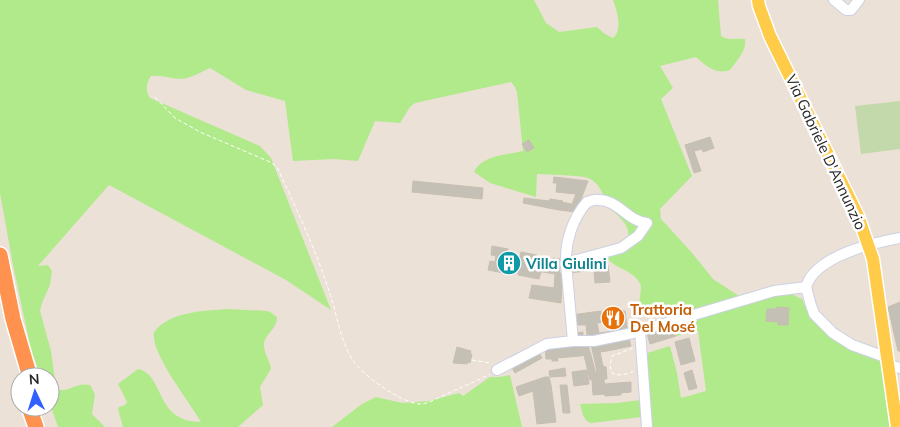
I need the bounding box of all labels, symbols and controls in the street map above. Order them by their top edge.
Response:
street label: Via Gabriele D'Annunzio [782,71,870,233]
building icon: Villa Giulini [496,250,522,276]
place label: Villa Giulini [525,254,607,273]
place label: Trattoria Del Mosé [630,300,695,336]
restaurant icon: Trattoria Del Mosé [600,305,626,331]
north arrow [10,367,60,417]
text: N [28,370,40,388]

